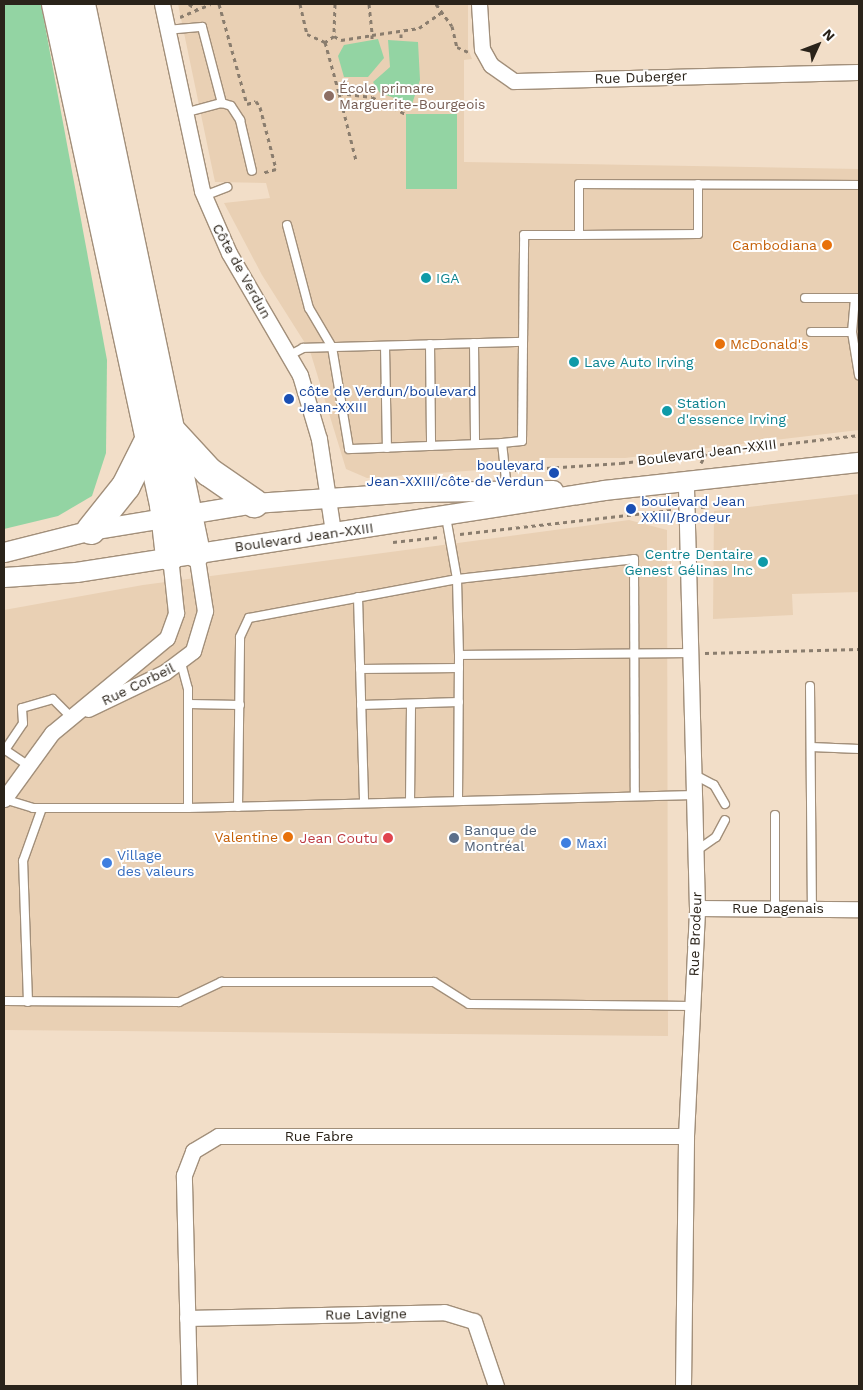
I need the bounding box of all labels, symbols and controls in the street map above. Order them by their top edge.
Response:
north arrow [793,20,843,70]
text: N [820,26,838,44]
street label: Rue Duberger [594,67,688,87]
place label: École primare Marguerite-Bourgeois [339,80,485,112]
marker: École primare Marguerite-Bourgeois [323,90,335,102]
street label: Côte de Verdun [209,220,275,322]
place label: Cambodiana [732,237,817,253]
marker: Cambodiana [821,239,833,251]
place label: IGA [436,270,460,286]
marker: IGA [420,272,432,284]
place label: McDonald's [730,336,808,352]
marker: McDonald's [714,338,726,350]
place label: Lave Auto Irving [584,354,694,370]
marker: Lave Auto Irving [568,356,580,368]
place label: côte de Verdun/boulevard Jean-XXIII [299,383,477,416]
marker: côte de Verdun/boulevard Jean-XXIII [283,393,295,405]
place label: Station d'essence Irving [677,395,786,428]
marker: Station d'essence Irving [661,405,673,417]
street label: Boulevard Jean-XXIII [636,435,778,469]
place label: boulevard Jean-XXIII/côte de Verdun [366,457,544,490]
marker: boulevard Jean-XXIII/côte de Verdun [548,467,560,479]
place label: boulevard Jean XXIII/Brodeur [641,493,746,526]
marker: boulevard Jean XXIII/Brodeur [625,503,637,515]
street label: Boulevard Jean-XXIII [233,519,375,555]
place label: Centre Dentaire Genest Gélinas Inc [624,546,753,578]
marker: Centre Dentaire Genest Gélinas Inc [757,556,769,568]
street label: Rue Corbeil [99,659,177,709]
place label: Banque de Montréal [464,822,537,854]
place label: Valentine [215,829,278,845]
place label: Jean Coutu [300,830,378,846]
marker: Valentine [282,831,294,843]
marker: Jean Coutu [382,832,394,844]
marker: Banque de Montréal [448,832,460,844]
place label: Maxi [576,835,607,851]
marker: Maxi [560,837,572,849]
place label: Village des valeurs [117,847,195,880]
marker: Village des valeurs [101,857,113,869]
street label: Rue Brodeur [685,891,705,977]
street label: Rue Dagenais [732,900,824,916]
street label: Rue Fabre [285,1128,353,1144]
street label: Rue Lavigne [325,1305,407,1323]

